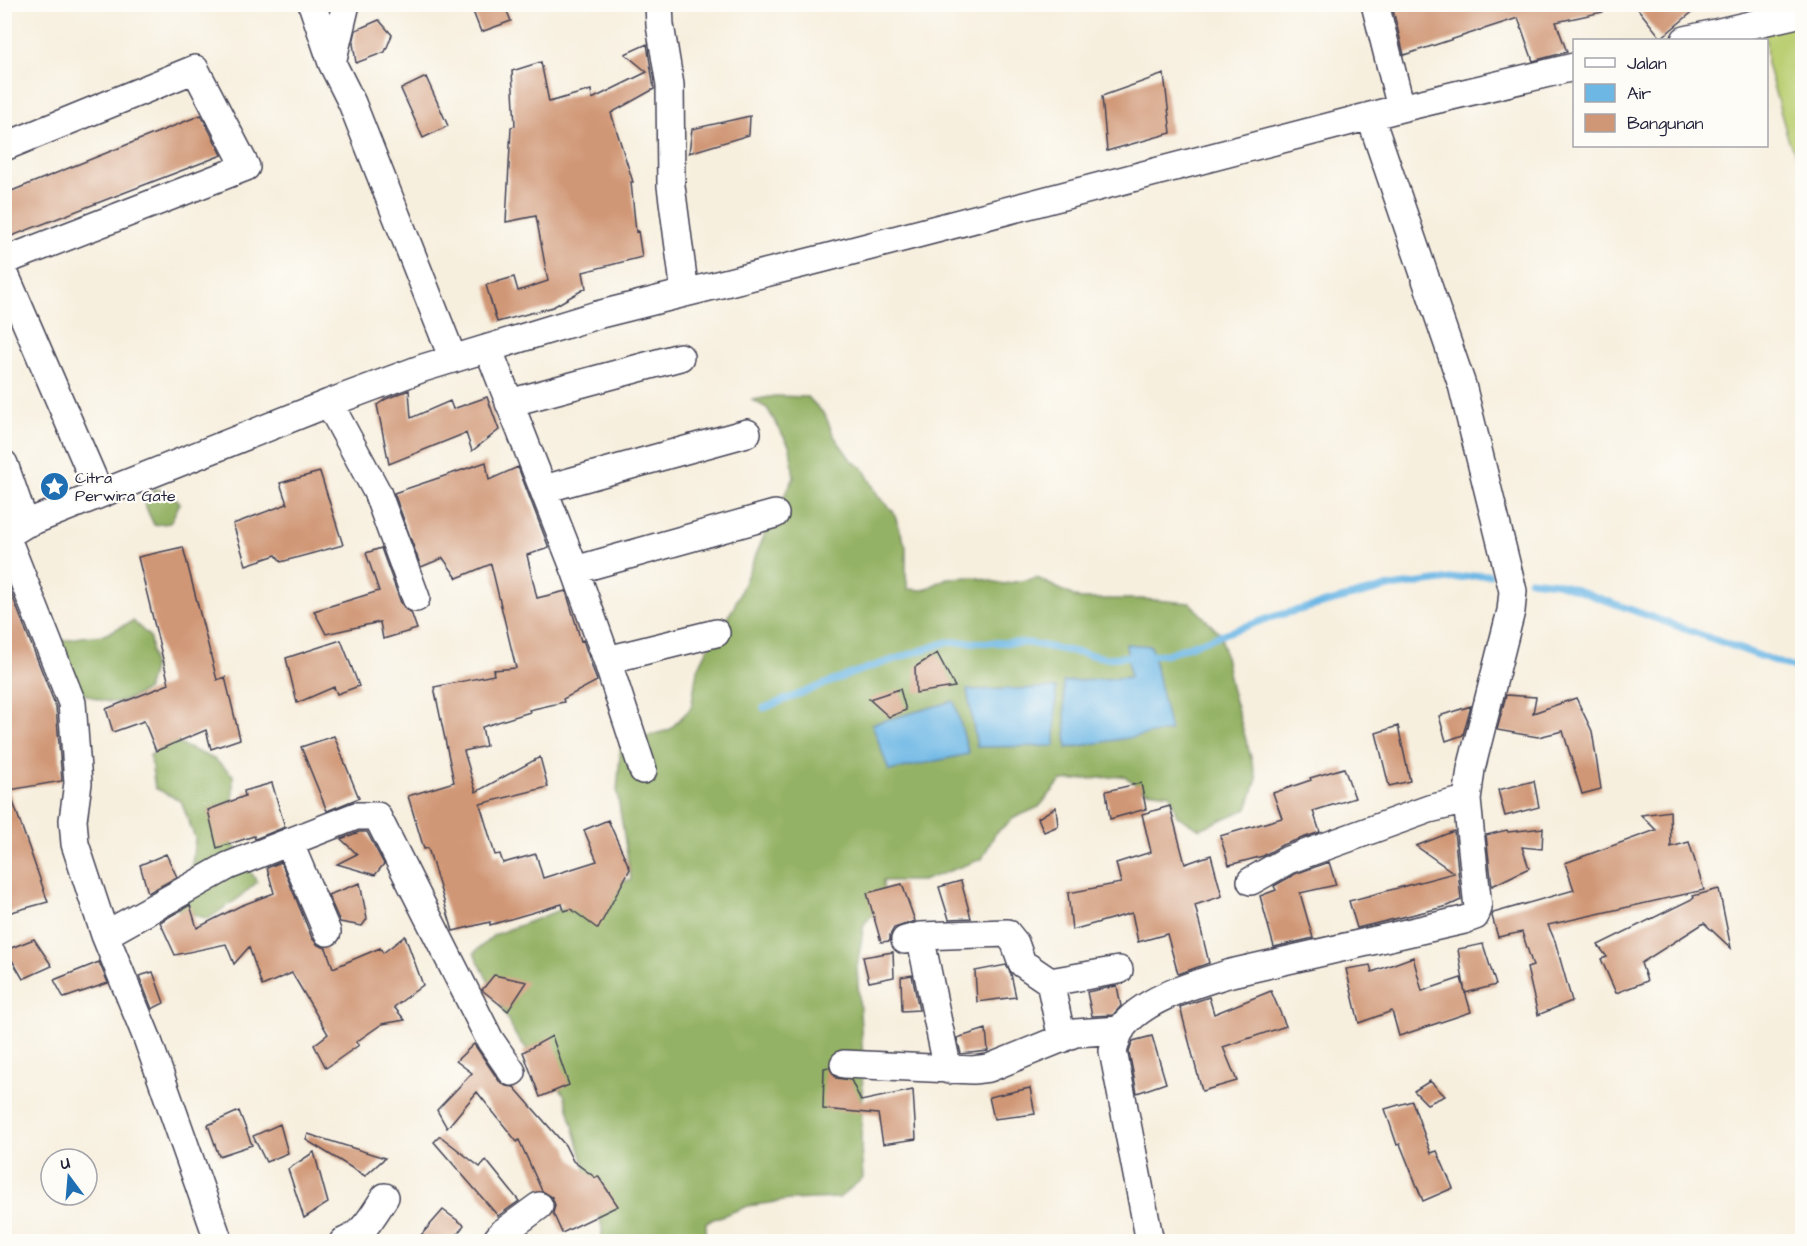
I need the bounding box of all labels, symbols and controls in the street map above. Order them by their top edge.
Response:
legend [1573,39,1768,147]
text: Jalan [1627,51,1667,76]
text: Air [1627,81,1651,106]
text: Bangunan [1627,111,1704,137]
place label: Citra Perwira Gate [75,467,176,507]
place icon: Citra Perwira Gate [38,470,70,502]
north arrow [39,1147,99,1207]
text: U [58,1152,73,1175]

